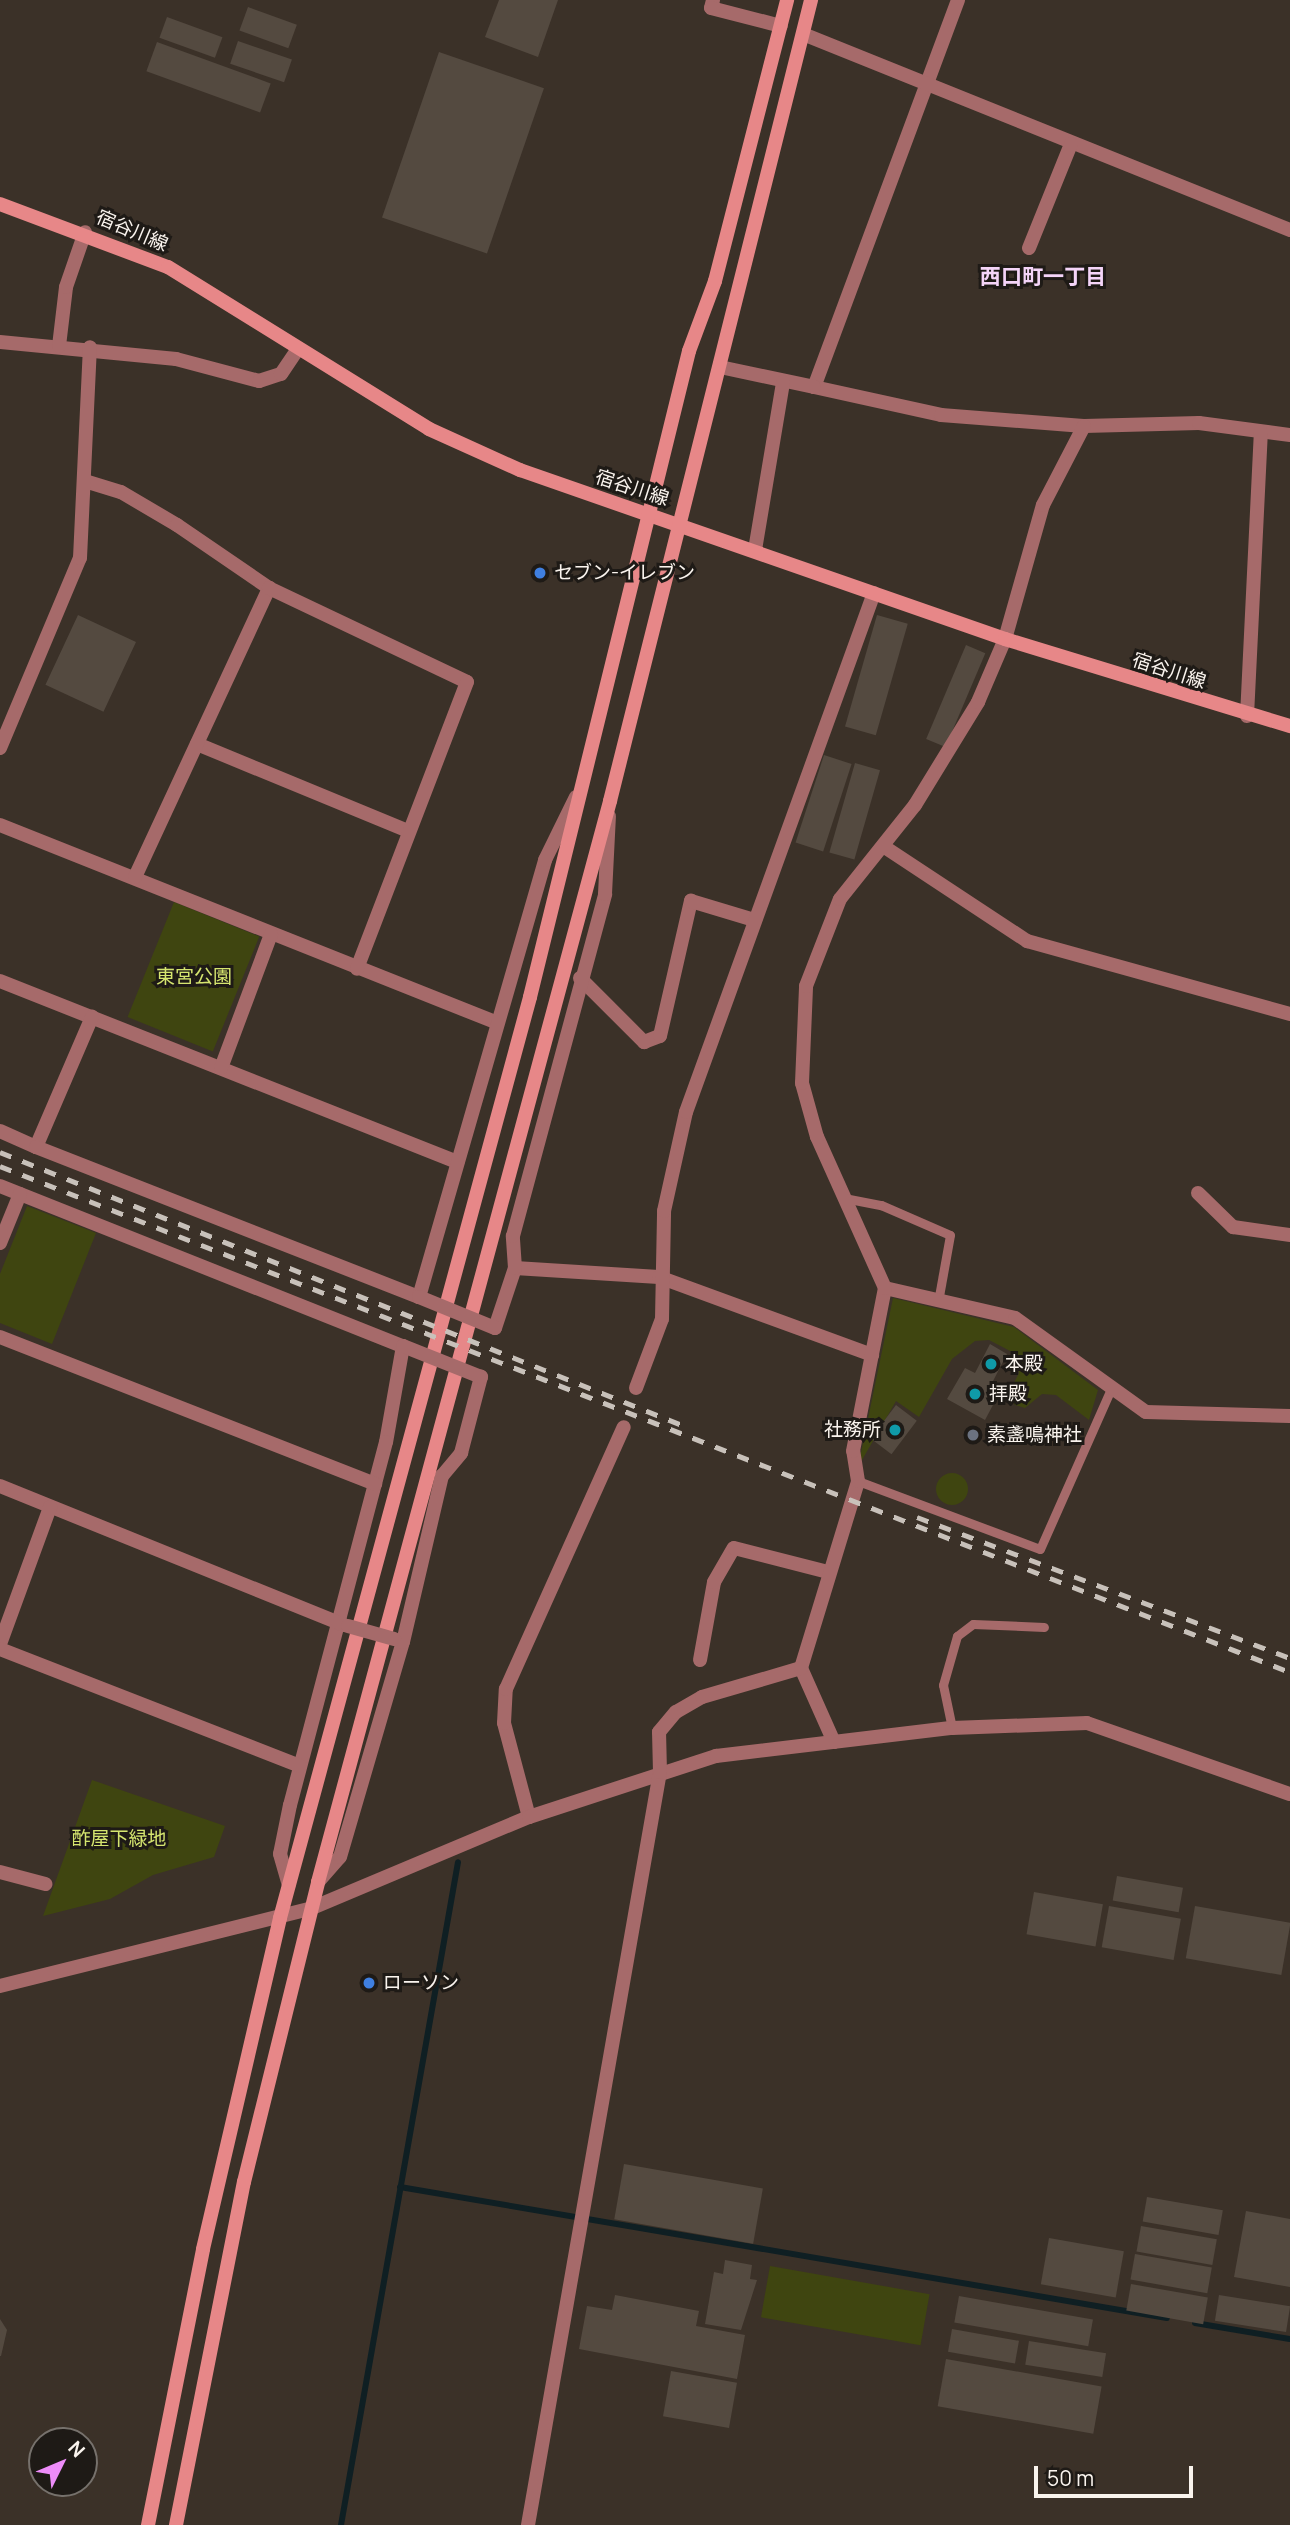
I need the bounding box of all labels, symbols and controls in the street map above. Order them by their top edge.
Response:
street label: 宿谷川線 [93,206,171,256]
district label: 西口町一丁目 [980,263,1106,289]
street label: 宿谷川線 [592,465,672,511]
place label: セブン-イレブン [554,562,695,584]
marker: セブン-イレブン [532,565,548,581]
street label: 宿谷川線 [1129,648,1209,694]
park label: 東宮公園 [156,966,232,988]
place label: 本殿 [1005,1353,1043,1375]
marker: 本殿 [983,1356,999,1372]
place label: 拝殿 [989,1383,1027,1405]
marker: 拝殿 [967,1386,983,1402]
place label: 社務所 [824,1419,881,1441]
marker: 社務所 [887,1422,903,1438]
place label: 素盞鳴神社 [987,1424,1082,1446]
marker: 素盞鳴神社 [965,1427,981,1443]
park label: 酢屋下緑地 [72,1828,166,1850]
place label: ローソン [383,1972,459,1994]
marker: ローソン [361,1975,377,1991]
north arrow [28,2427,98,2497]
text: N [63,2435,91,2463]
scale bar [1038,2452,1197,2496]
text: 50 m [1047,2464,1094,2492]

